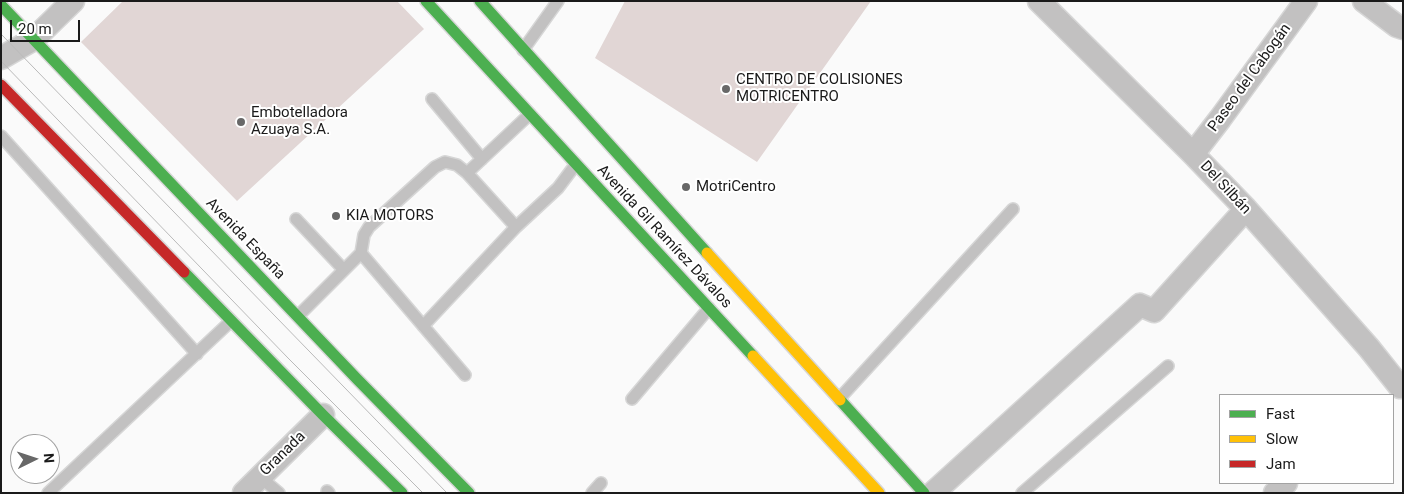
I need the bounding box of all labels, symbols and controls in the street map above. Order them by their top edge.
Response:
scale bar [12,10,82,42]
text: 20 m [18,20,52,38]
street label: Paseo del Cabogán [1205,21,1295,135]
place label: CENTRO DE COLISIONES MOTRICENTRO [736,71,903,106]
marker: CENTRO DE COLISIONES MOTRICENTRO [720,83,732,95]
place label: Embotelladora Azuaya S.A. [251,104,348,139]
marker: Embotelladora Azuaya S.A. [235,116,247,128]
street label: Del Silbán [1196,158,1254,218]
street label: Avenida Gil Ramírez Dávalos [593,162,735,312]
place label: MotriCentro [696,178,776,196]
marker: MotriCentro [680,181,692,193]
street label: Avenida España [202,195,288,283]
place label: KIA MOTORS [346,207,434,225]
marker: KIA MOTORS [330,210,342,222]
legend [1219,394,1394,484]
text: Fast [1266,405,1295,423]
street label: Granada [257,428,309,480]
text: Slow [1266,430,1298,448]
north arrow [10,434,60,484]
text: N [41,453,57,464]
text: Jam [1266,455,1296,473]

